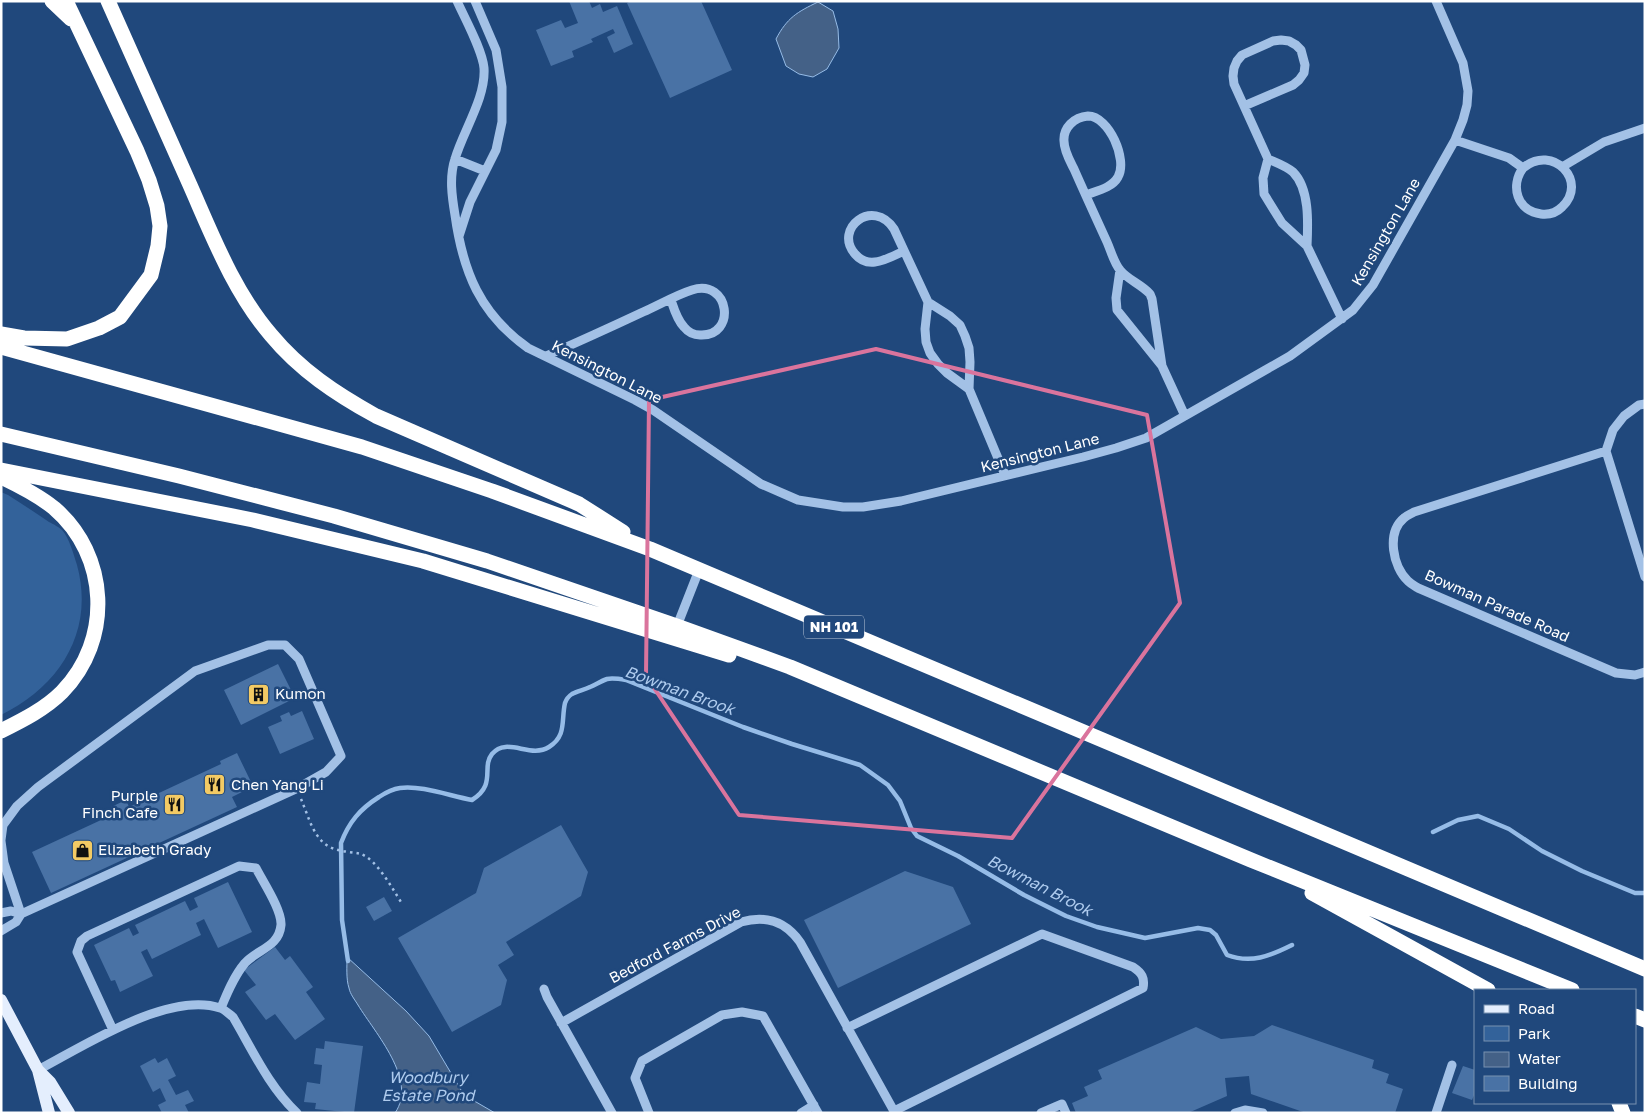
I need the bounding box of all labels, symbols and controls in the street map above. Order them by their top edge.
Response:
street label: Kensington Lane [1347,174,1423,289]
street label: Kensington Lane [549,336,666,407]
street label: Kensington Lane [979,429,1101,475]
street label: Bowman Parade Road [1422,565,1573,645]
road number: NH 101 [804,616,864,638]
water label: Bowman Brook [622,661,739,720]
building icon: Kumon [247,682,271,706]
place label: Kumon [275,684,326,702]
restaurant icon: Chen Yang Li [203,773,227,797]
place label: Chen Yang Li [231,775,324,793]
place label: Purple Finch Cafe [82,786,158,821]
restaurant icon: Purple Finch Cafe [162,793,186,817]
shop icon: Elizabeth Grady [70,838,94,862]
place label: Elizabeth Grady [98,840,212,858]
water label: Bowman Brook [984,850,1098,921]
street label: Bedford Farms Drive [606,902,744,986]
legend [1474,989,1636,1104]
text: Road [1518,999,1555,1017]
text: Park [1518,1024,1551,1042]
text: Water [1518,1049,1561,1067]
water label: Woodbury Estate Pond [382,1067,477,1105]
text: Building [1518,1074,1578,1092]

